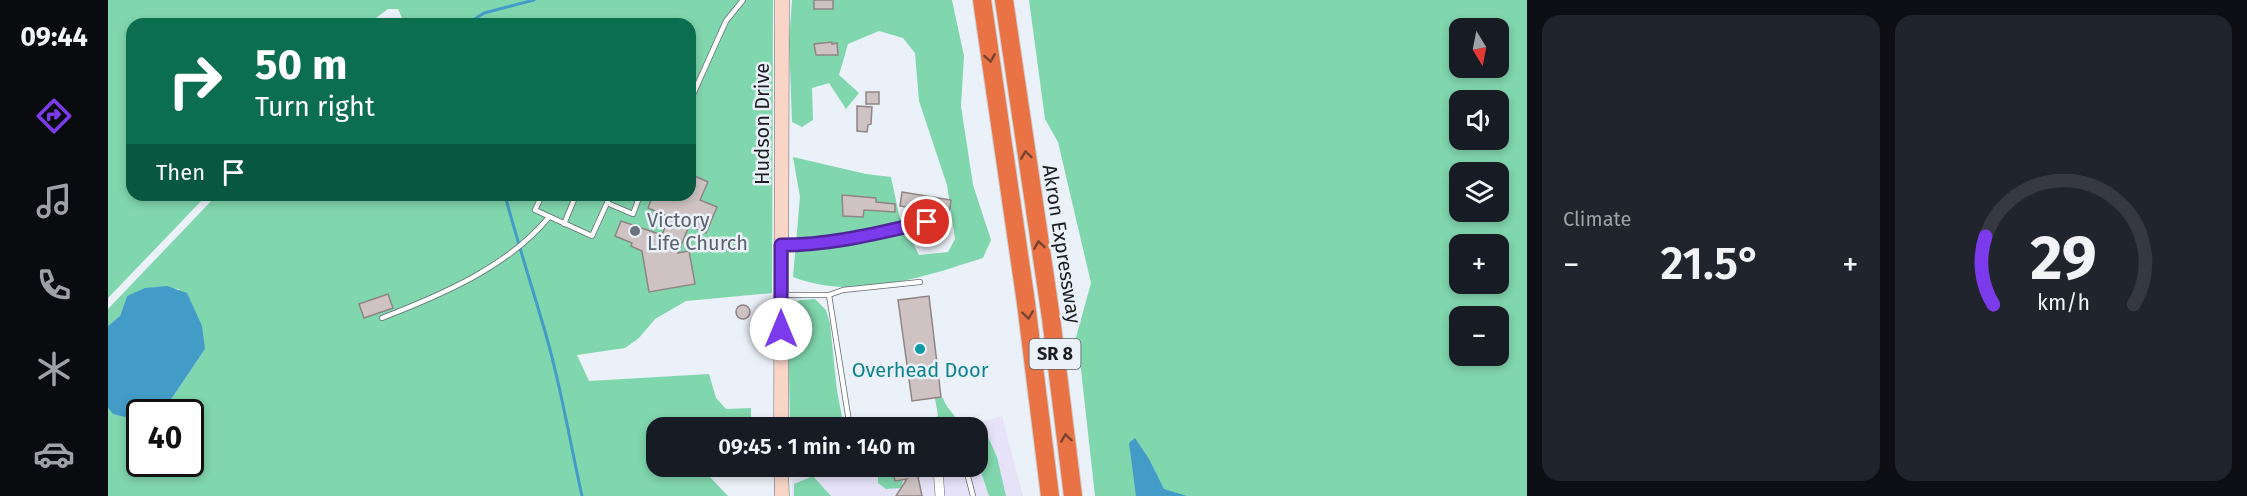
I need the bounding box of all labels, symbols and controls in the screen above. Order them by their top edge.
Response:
north arrow [1449,18,1509,78]
map controls [1449,18,1509,366]
text: 09:44 [20,21,88,53]
text: 50 m [255,40,348,90]
icon: right [156,42,234,120]
one-way arrow [984,53,996,62]
street label: Hudson Drive [750,63,774,185]
button: sound [1449,90,1509,150]
text: Turn right [255,91,375,123]
icon: directions [33,95,75,137]
one-way arrow [1020,150,1032,159]
icon: arrive [217,156,250,189]
text: Then [156,159,205,186]
button: layers [1449,162,1509,222]
street label: Akron Expressway [1038,163,1086,325]
icon: music [33,180,75,222]
pin [901,196,952,247]
icon: arrive [910,205,943,238]
text: Climate [1563,207,1631,231]
place label: Victory Life Church [647,208,748,255]
text: 29 [2030,221,2097,296]
marker: Victory Life Church [628,224,642,238]
button: + [1449,234,1509,294]
text: 21.5° [1661,237,1761,291]
one-way arrow [1034,240,1046,249]
text: − [1563,245,1580,285]
text: + [1842,245,1859,285]
icon: phone [33,264,75,306]
text: km/h [2037,290,2090,316]
position arrow [749,297,813,361]
button: − [1449,306,1509,366]
one-way arrow [1021,311,1033,320]
road number: SR 8 [1030,339,1080,369]
marker: Overhead Door [913,342,927,356]
icon: climate [33,348,75,390]
place label: Overhead Door [852,358,989,382]
speed limit sign: 40 [126,399,204,477]
icon: car [33,433,75,475]
text: 09:45 · 1 min · 140 m [718,433,916,460]
one-way arrow [1061,433,1073,442]

